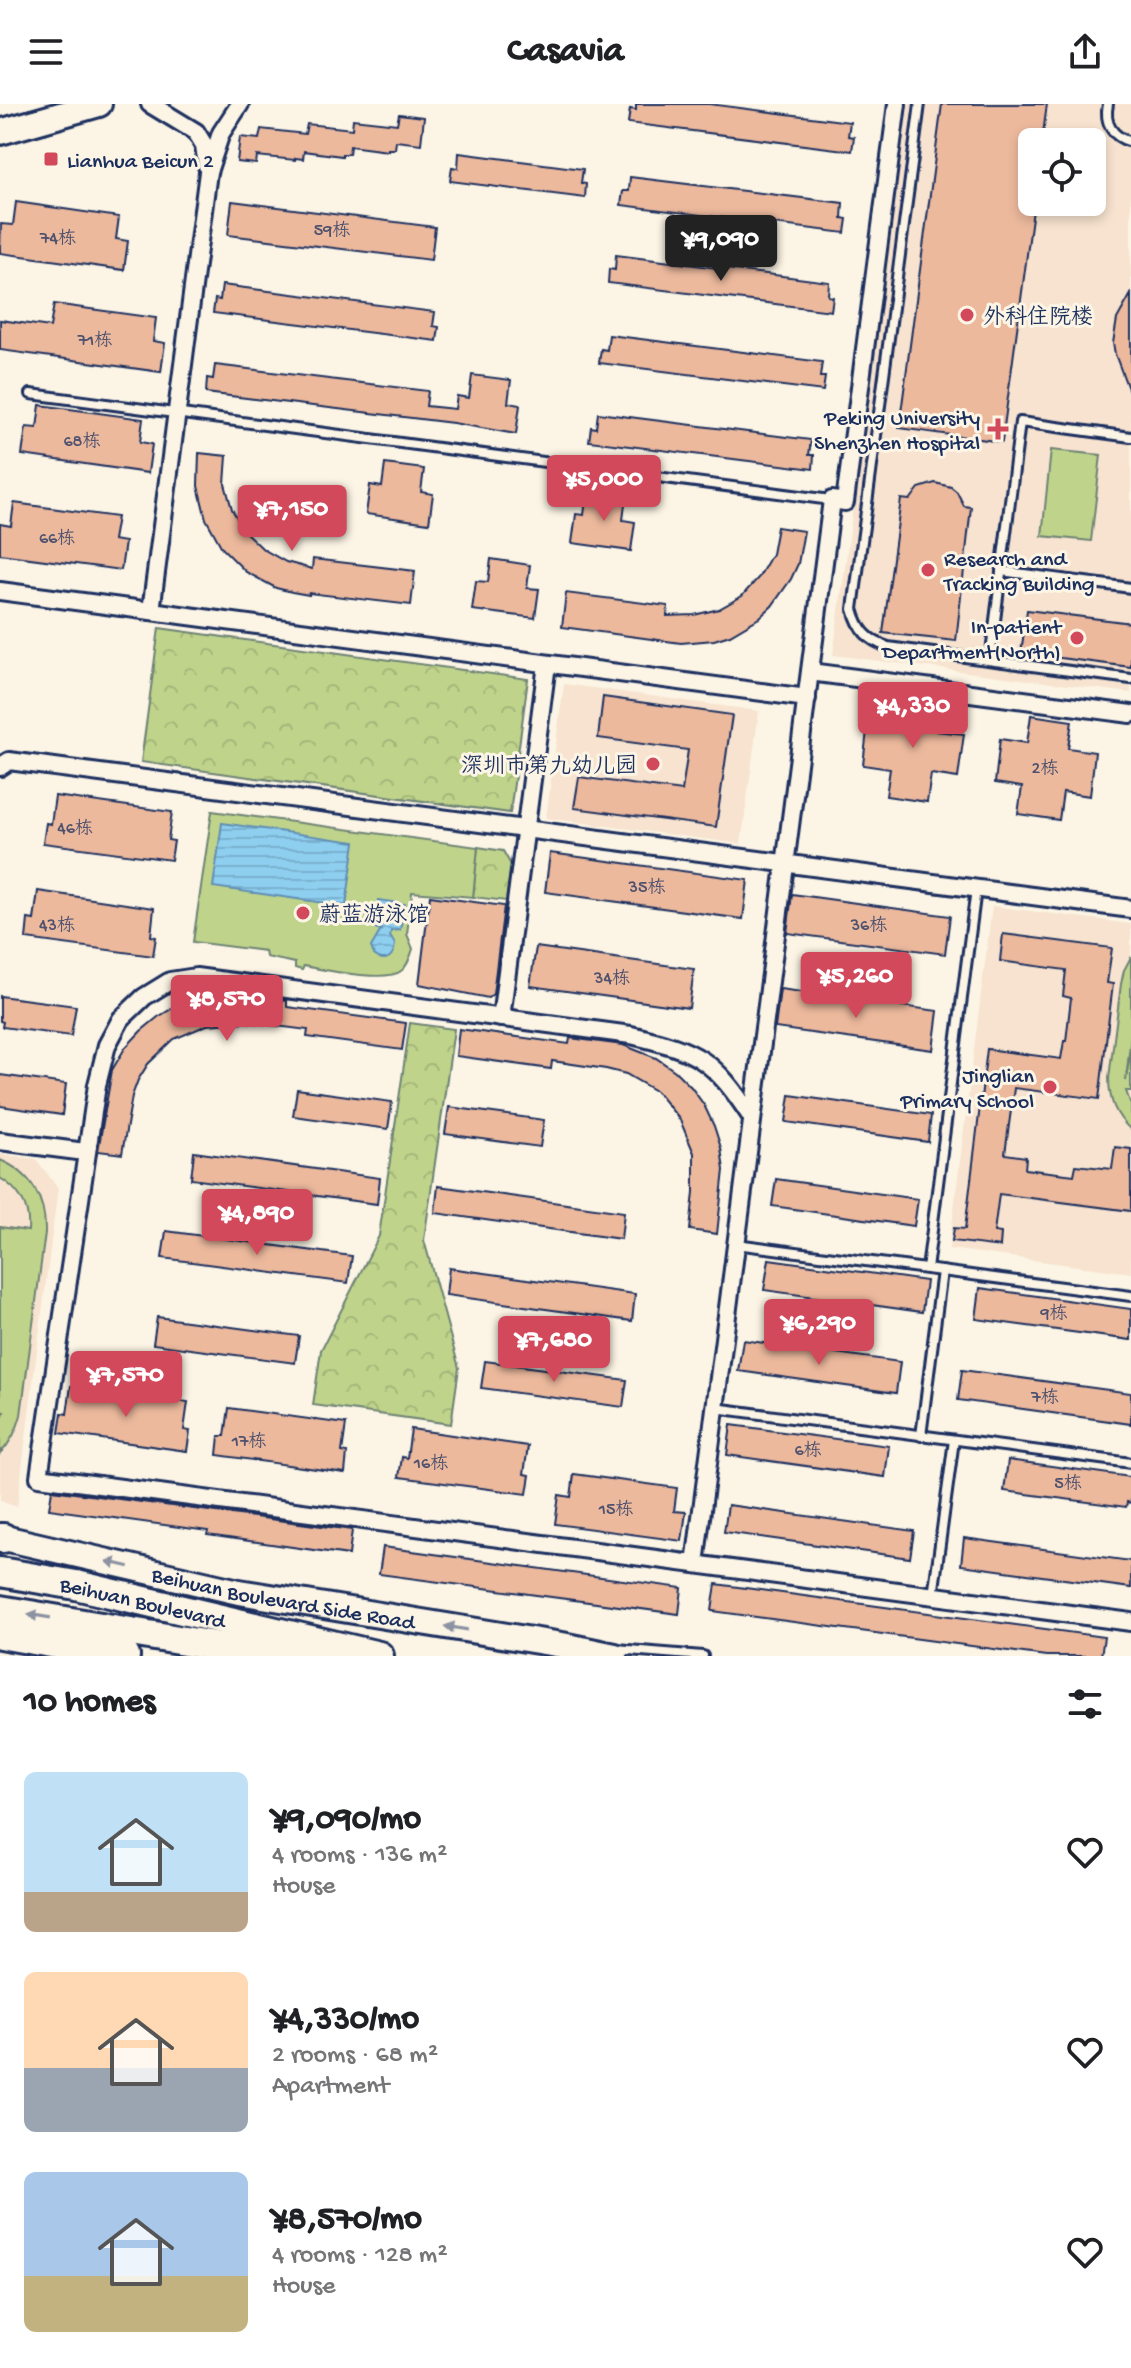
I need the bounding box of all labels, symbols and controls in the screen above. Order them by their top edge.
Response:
icon: menu [24,30,68,74]
icon: share [1063,30,1107,74]
text: Casavia [507,31,624,74]
map controls [1018,128,1106,216]
button: locate [1018,128,1106,216]
marker: Lianhua Beicun 2 [42,150,60,168]
place label: Lianhua Beicun 2 [67,150,214,176]
pin: ¥9,090 [656,215,786,283]
house number: 59栋 [314,220,350,242]
text: ¥9,090 [683,225,759,256]
house number: 74栋 [39,228,76,250]
place label: 外科住院楼 [983,305,1093,332]
marker: 外科住院楼 [958,306,976,324]
house number: 71栋 [77,330,112,352]
place label: Peking University Shenzhen Hospital [814,407,980,458]
marker: Peking University Shenzhen Hospital [987,418,1009,440]
house number: 68栋 [64,431,100,453]
pin: ¥5,000 [539,455,669,523]
text: ¥5,000 [565,465,643,496]
pin: ¥7,150 [227,485,357,553]
text: ¥7,150 [256,495,328,526]
house number: 66栋 [39,528,75,550]
place label: Research and Tracking Building [942,548,1095,599]
marker: Research and Tracking Building [919,561,937,579]
place label: In-patient Department(North) [880,616,1063,667]
marker: In-patient Department(North) [1068,629,1086,647]
pin: ¥4,330 [848,682,978,750]
text: ¥4,330 [876,692,950,723]
place label: 深圳市第九幼儿园 [461,754,637,781]
marker: 深圳市第九幼儿园 [644,755,662,773]
house number: 2栋 [1032,758,1058,780]
house number: 46栋 [57,818,93,840]
house number: 35栋 [628,877,665,899]
place label: 蔚蓝游泳馆 [319,903,429,930]
marker: 蔚蓝游泳馆 [294,904,312,922]
house number: 43栋 [39,915,75,937]
house number: 36栋 [850,915,887,937]
pin: ¥5,260 [791,952,921,1020]
text: ¥5,260 [819,962,893,993]
house number: 34栋 [593,968,630,990]
pin: ¥8,570 [162,975,292,1043]
text: ¥8,570 [189,985,265,1016]
place label: Jinglian Primary School [899,1065,1035,1116]
marker: Jinglian Primary School [1041,1078,1059,1096]
pin: ¥4,890 [192,1189,322,1257]
text: ¥4,890 [220,1199,294,1230]
pin: ¥6,290 [754,1299,884,1367]
house number: 9栋 [1039,1303,1068,1325]
text: ¥6,290 [782,1309,856,1340]
pin: ¥7,680 [489,1316,619,1384]
text: ¥7,680 [516,1326,592,1357]
pin: ¥7,570 [61,1351,191,1419]
text: ¥7,570 [88,1361,164,1392]
house number: 7栋 [1030,1387,1059,1409]
house number: 17栋 [231,1431,266,1453]
house number: 6栋 [794,1440,822,1462]
house number: 16栋 [413,1453,448,1475]
house number: 5栋 [1054,1473,1082,1495]
house number: 15栋 [598,1499,633,1521]
one-way arrow [105,1557,130,1569]
street label: Beihuan Boulevard Side Road [148,1563,418,1638]
street label: Beihuan Boulevard [57,1573,230,1637]
one-way arrow [26,1609,51,1622]
one-way arrow [443,1621,468,1634]
icon: filters [1063,1682,1107,1726]
text: 10 homes [24,1684,155,1724]
text: ¥9,090/mo [272,1801,421,1841]
icon: home [88,1804,184,1900]
icon: heart [1063,1830,1107,1874]
text: 4 rooms · 136 m² [272,1841,447,1872]
text: House [272,1872,336,1903]
text: ¥4,330/mo [272,2001,419,2041]
icon: home [88,2004,184,2100]
icon: heart [1063,2030,1107,2074]
text: 2 rooms · 68 m² [272,2041,438,2072]
text: Apartment [272,2072,389,2103]
text: ¥8,570/mo [272,2201,422,2241]
icon: home [88,2204,184,2300]
icon: heart [1063,2230,1107,2274]
text: 4 rooms · 128 m² [272,2241,448,2272]
text: House [272,2272,336,2303]

